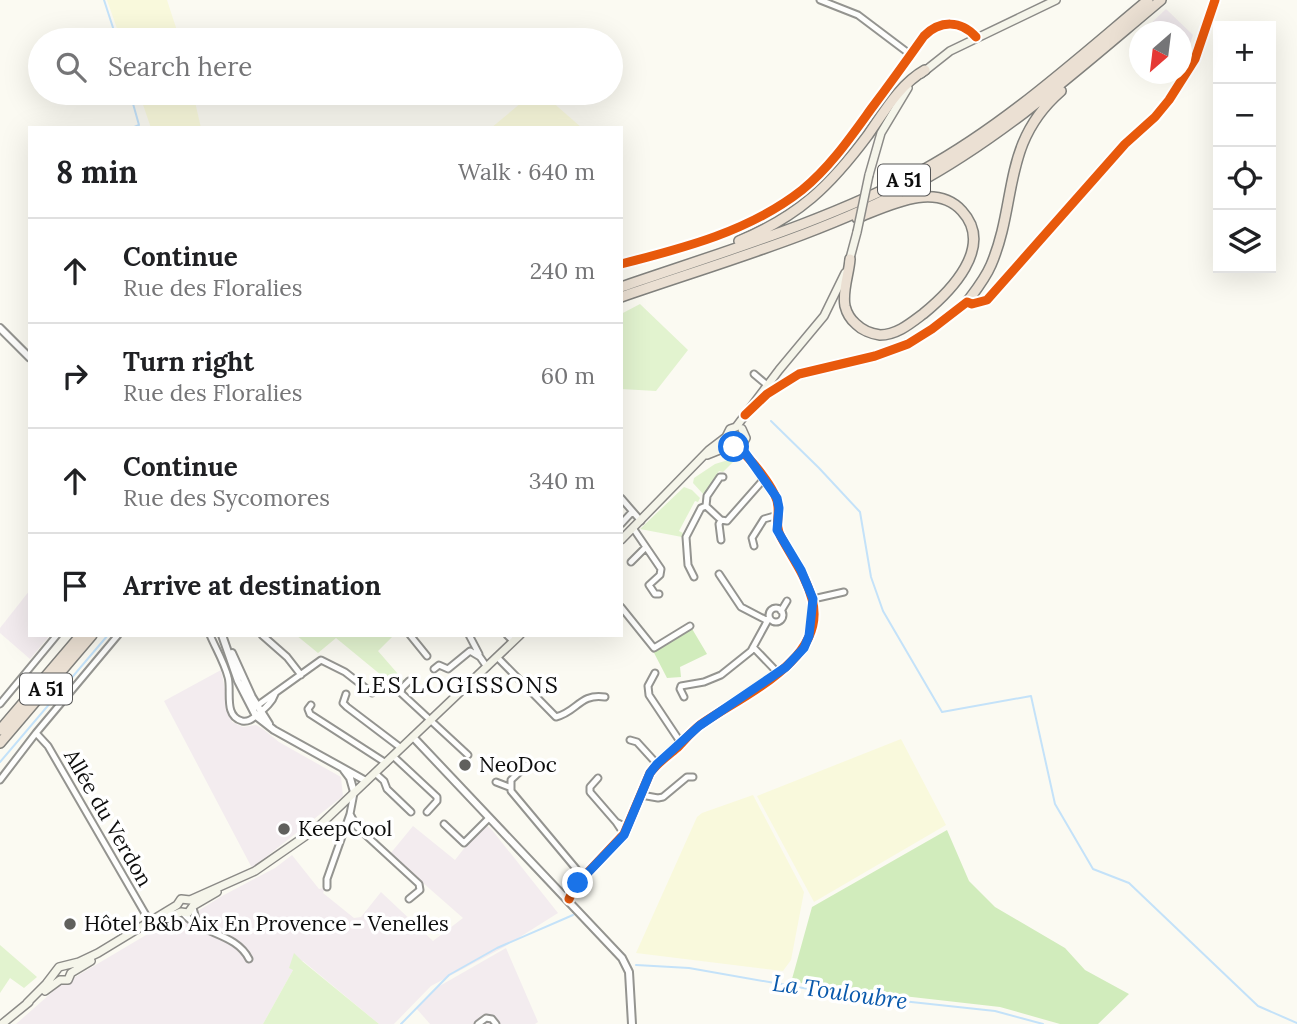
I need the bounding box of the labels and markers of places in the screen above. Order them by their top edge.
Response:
place label: NeoDoc [479,751,557,778]
marker: NeoDoc [457,757,473,773]
place label: KeepCool [298,815,392,842]
marker: KeepCool [276,821,292,837]
place label: Hôtel B&b Aix En Provence - Venelles [84,910,449,937]
marker: Hôtel B&b Aix En Provence - Venelles [62,916,78,932]

